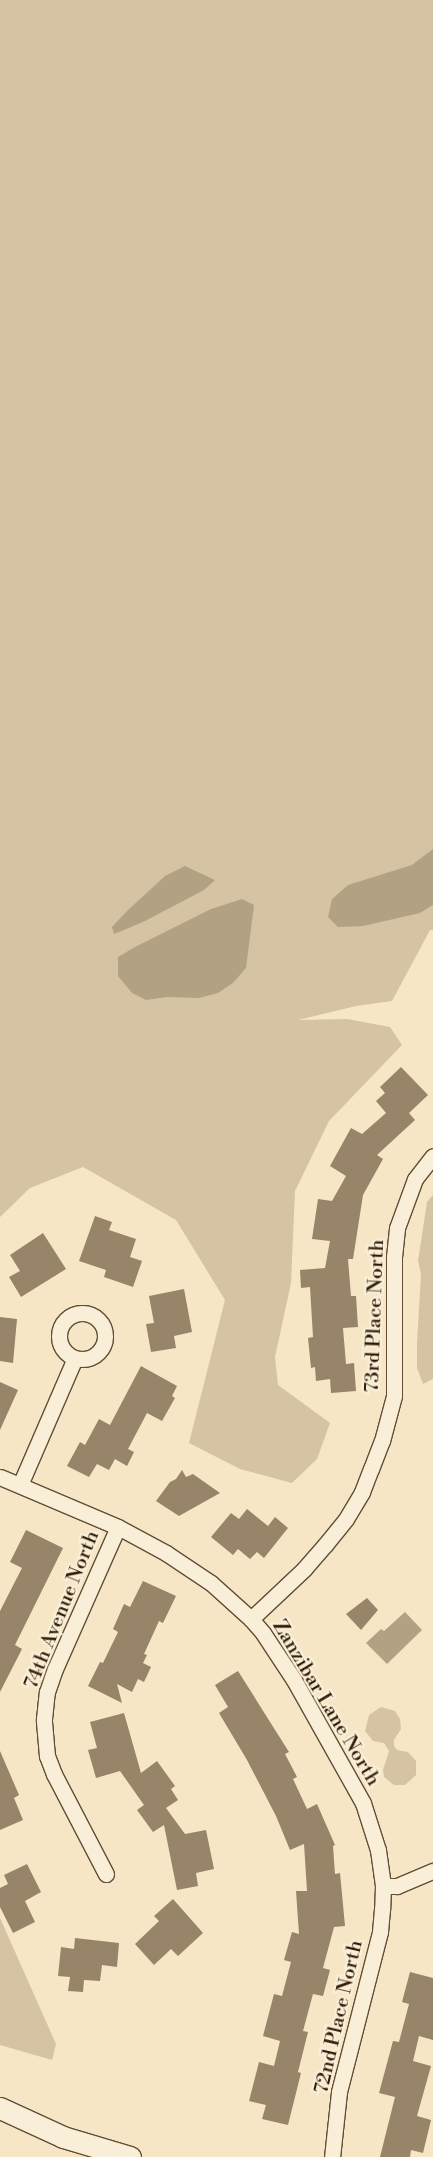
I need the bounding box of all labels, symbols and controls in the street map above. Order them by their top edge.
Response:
street label: 73rd Place North [360,1239,390,1393]
street label: 74th Avenue North [19,1527,105,1693]
street label: Zanzibar Lane North [267,1616,385,1790]
street label: 72nd Place North [310,1938,368,2096]

